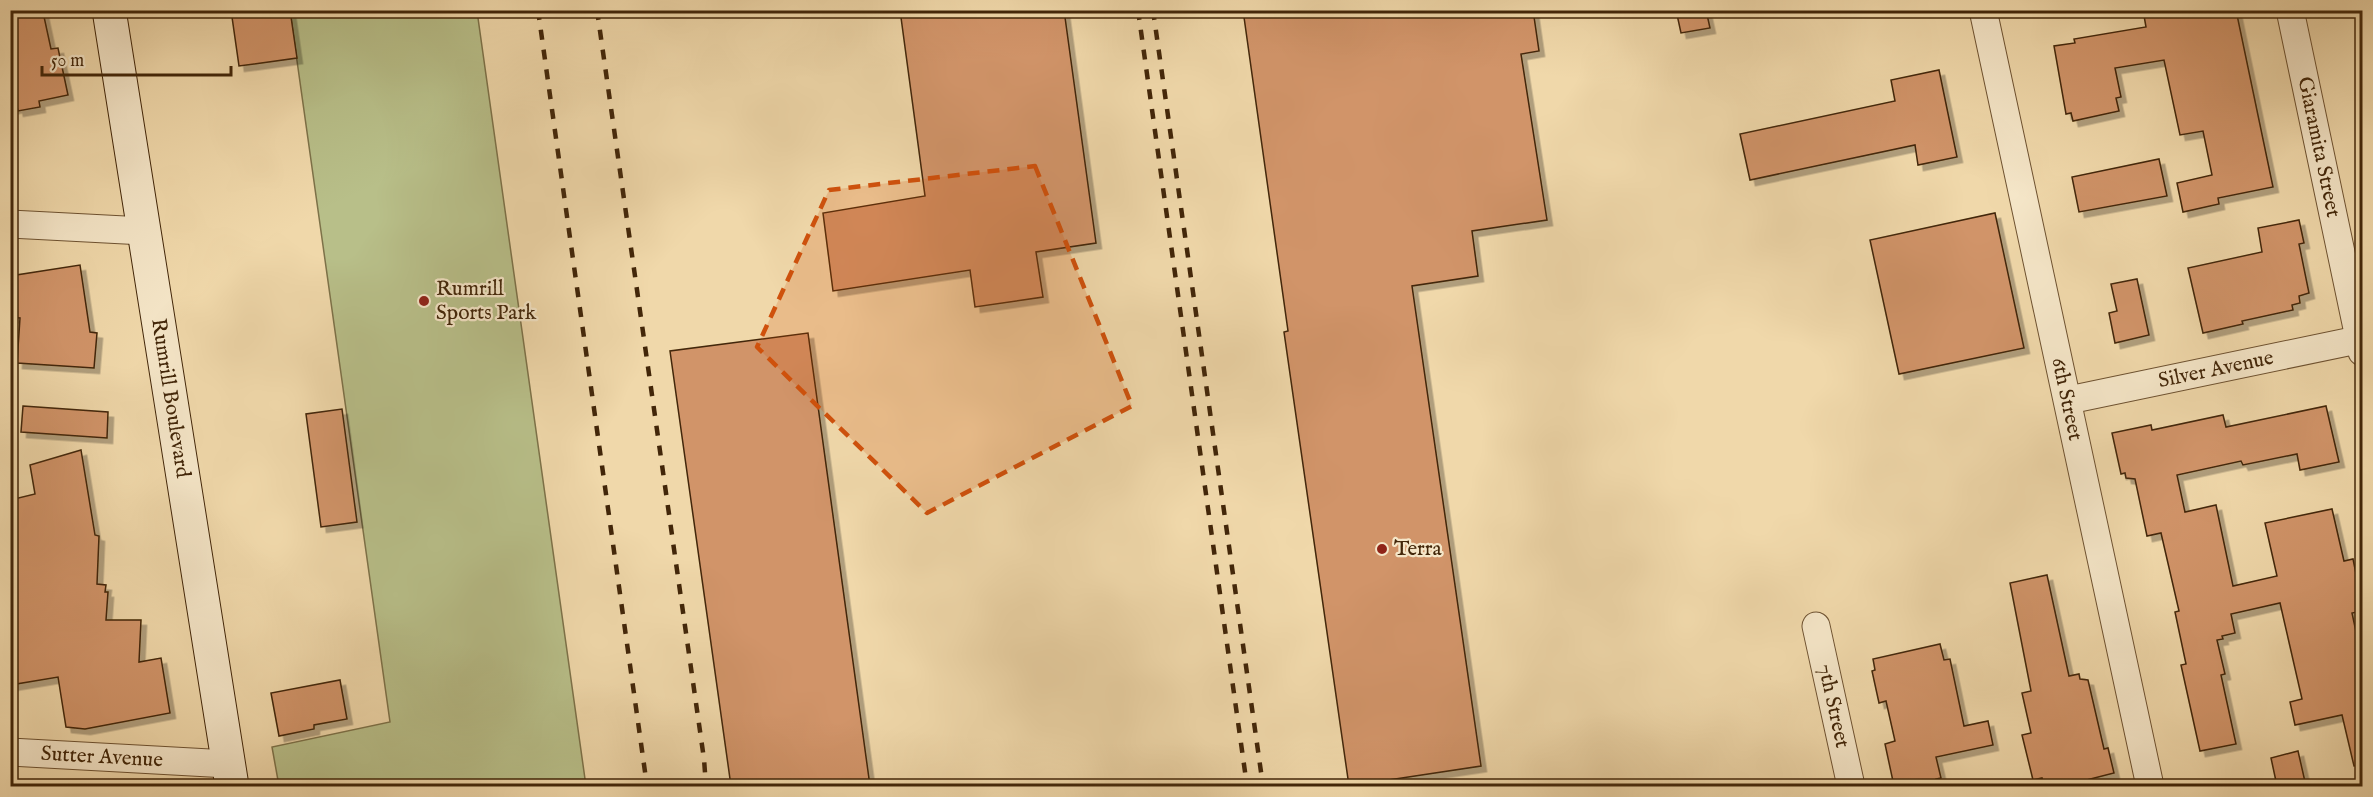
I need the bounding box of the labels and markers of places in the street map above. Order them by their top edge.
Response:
place label: Rumrill Sports Park [436,276,537,327]
marker: Rumrill Sports Park [417,294,431,308]
place label: Terra [1394,536,1443,563]
marker: Terra [1375,542,1389,556]

